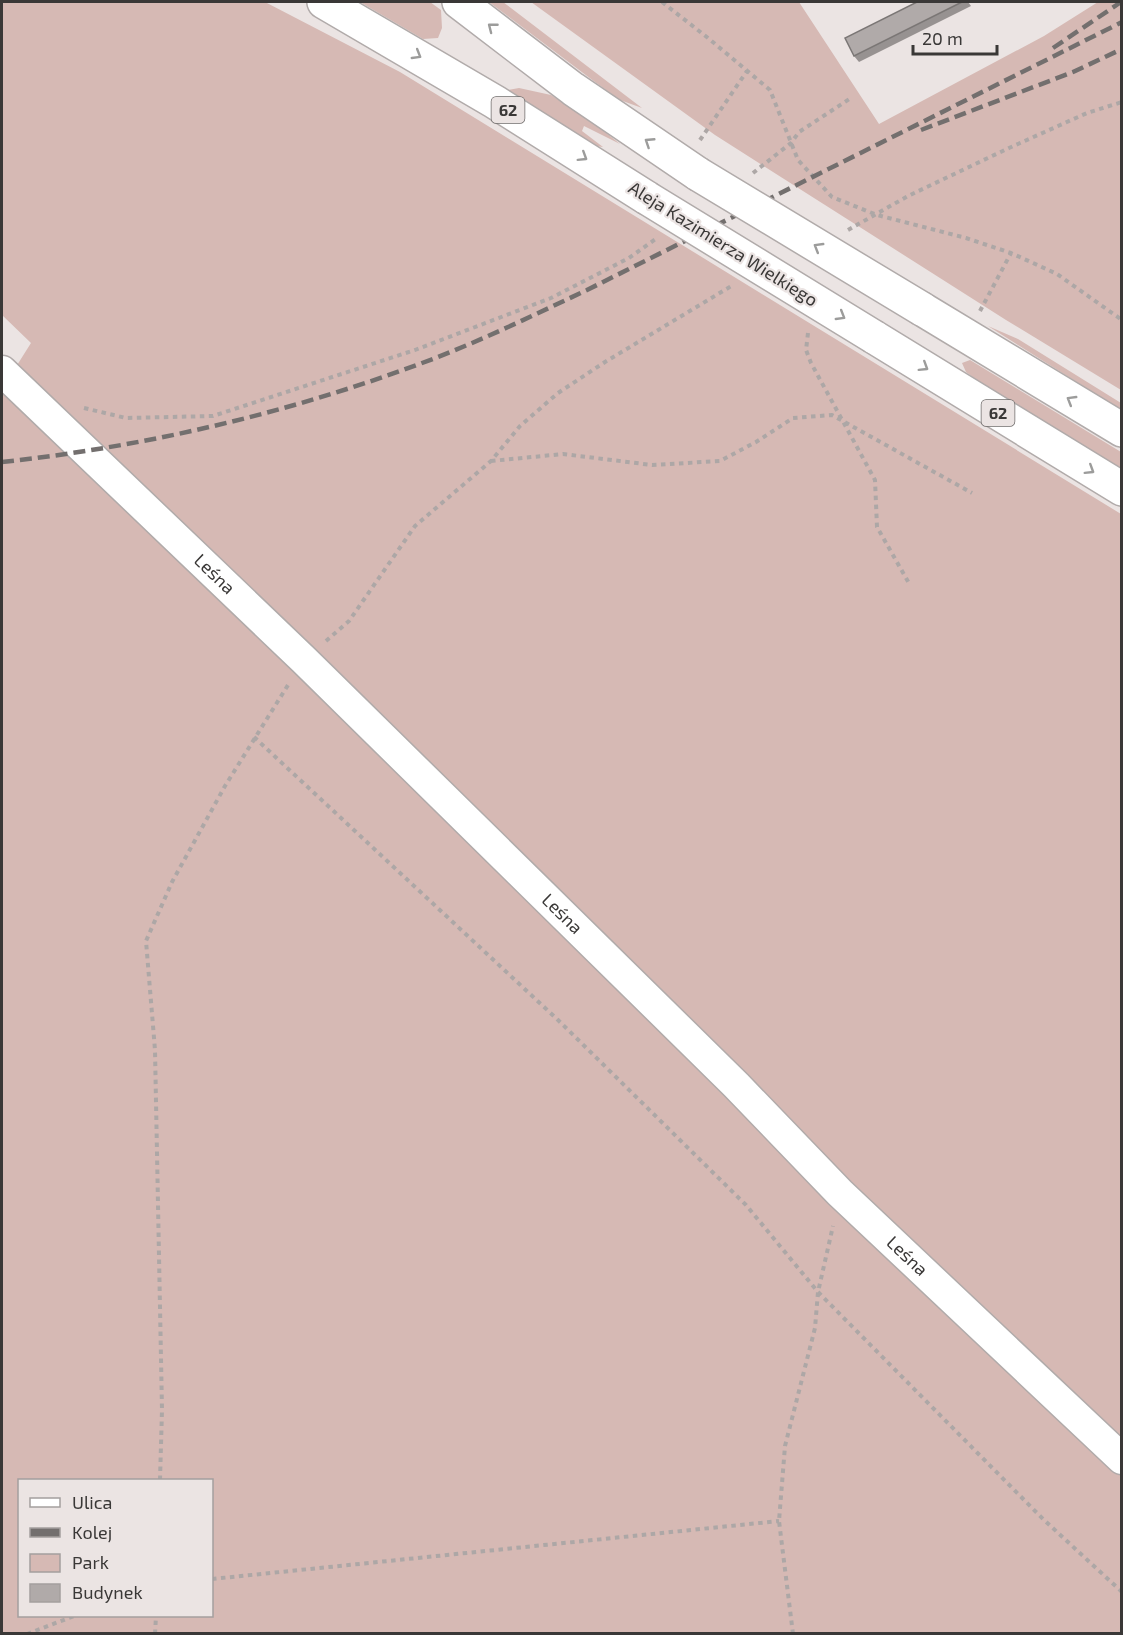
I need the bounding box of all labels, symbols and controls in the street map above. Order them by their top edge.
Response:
scale bar [913,18,997,56]
one-way arrow [487,23,498,34]
text: 20 m [922,27,963,49]
one-way arrow [411,48,421,60]
road number: 62 [492,97,524,123]
one-way arrow [645,138,656,149]
one-way arrow [577,150,587,162]
street label: Aleja Kazimierza Wielkiego [625,176,822,310]
one-way arrow [814,242,824,254]
one-way arrow [835,309,845,321]
one-way arrow [918,360,928,372]
one-way arrow [1067,396,1078,407]
road number: 62 [982,400,1014,426]
one-way arrow [1084,462,1094,474]
street label: Leśna [190,549,240,598]
street label: Leśna [538,888,588,938]
street label: Leśna [882,1231,933,1280]
legend [18,1479,213,1617]
text: Ulica [72,1491,112,1513]
text: Kolej [72,1521,112,1543]
text: Park [72,1551,109,1573]
text: Budynek [72,1581,143,1603]

